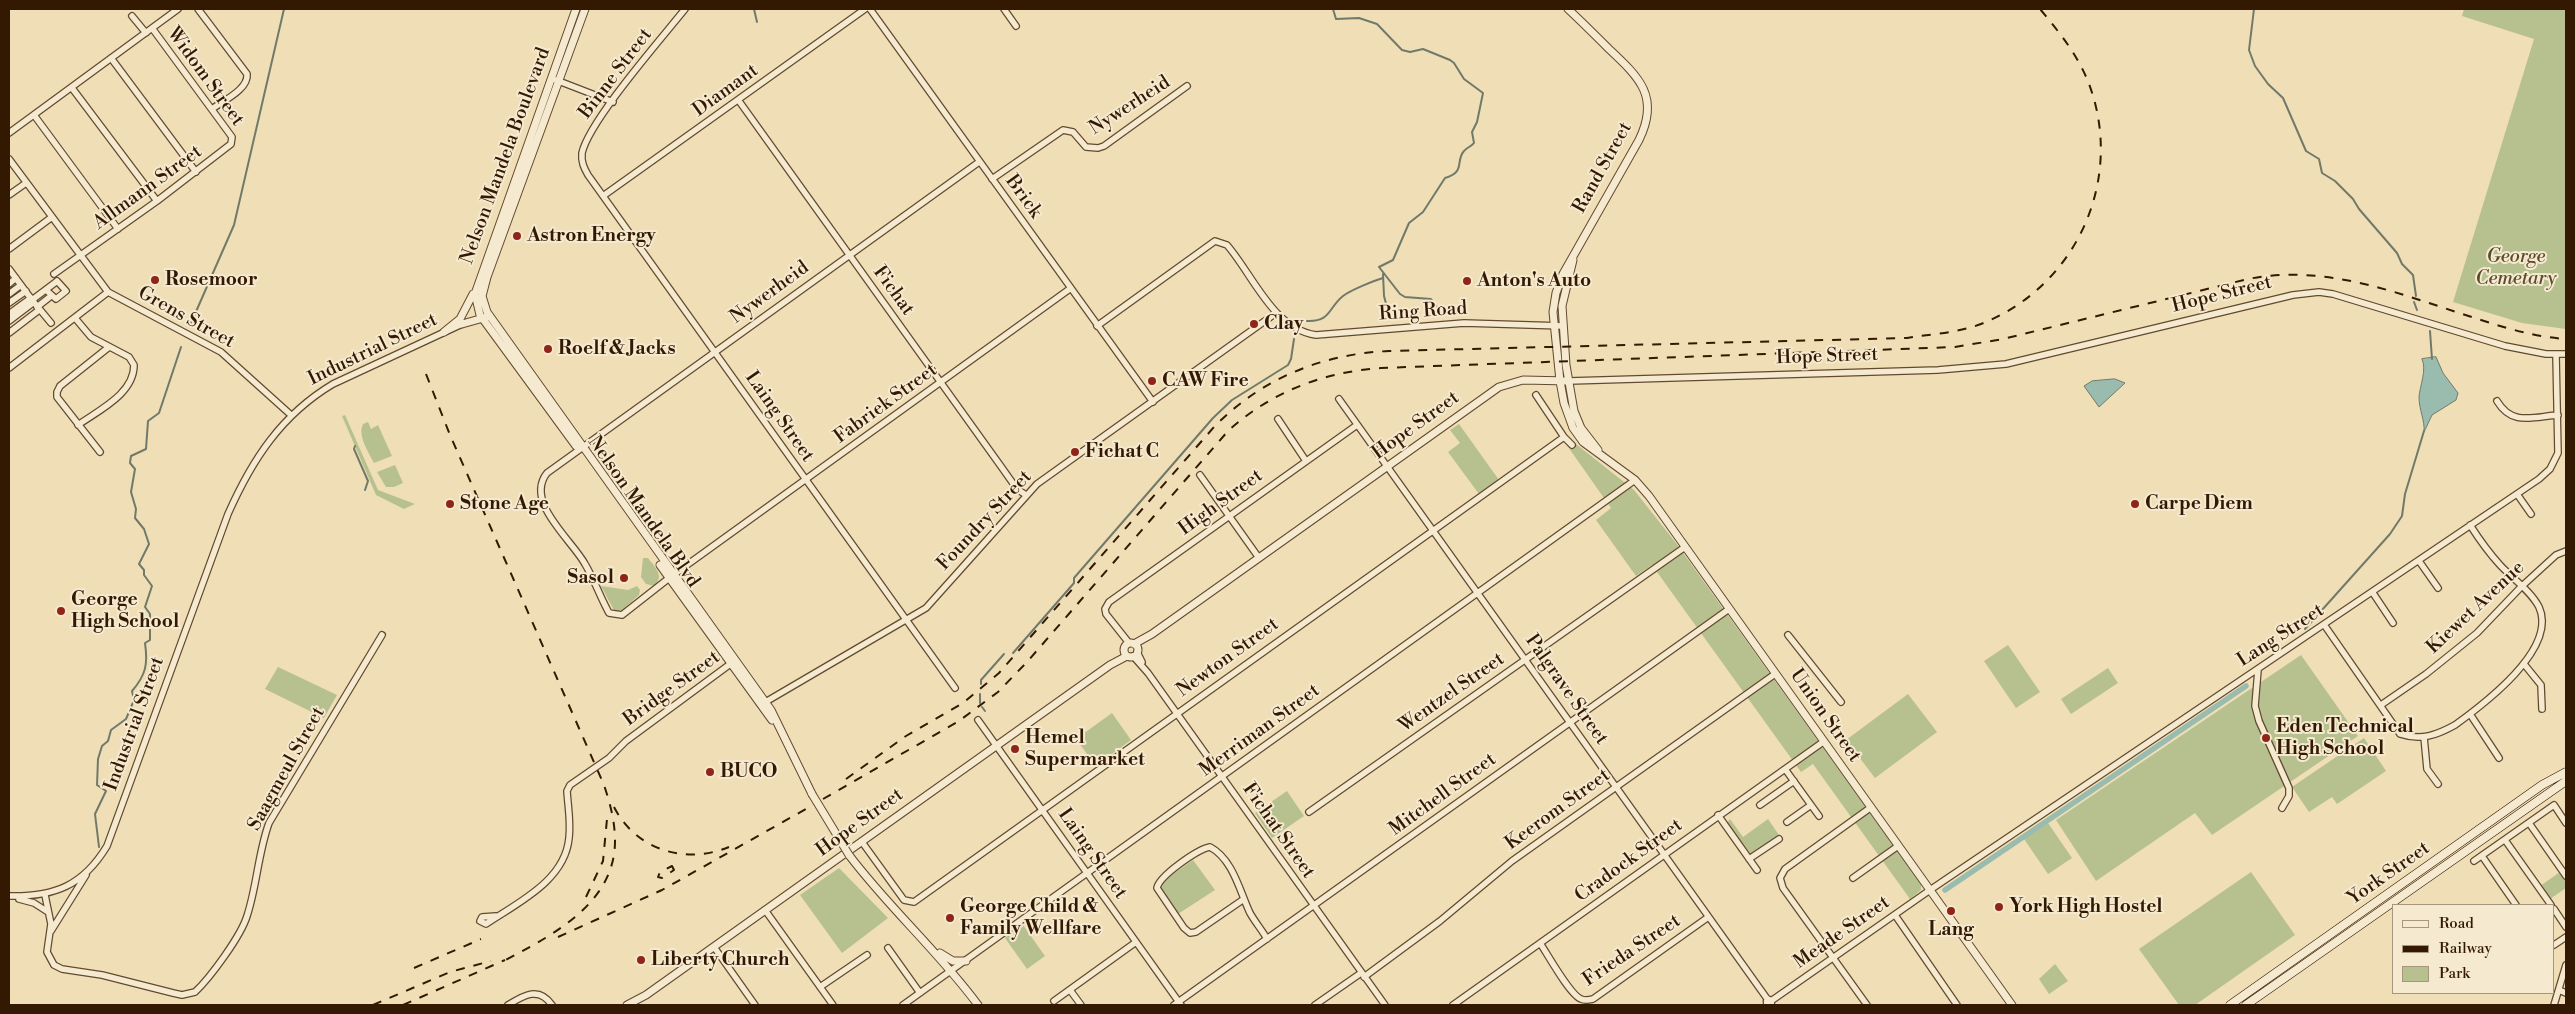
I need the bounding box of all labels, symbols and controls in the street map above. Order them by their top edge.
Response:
street label: Widom Street [162,23,248,131]
street label: Binne Street [575,24,657,124]
street label: Nelson Mandela Boulevard [456,45,556,267]
street label: Diamant [689,60,763,122]
street label: Nywerheid [1085,71,1175,141]
street label: Rand Street [1569,118,1637,218]
street label: Allmann Street [89,141,207,235]
street label: Brick [1000,171,1046,223]
place label: Astron Energy [527,225,656,247]
marker: Astron Energy [511,230,523,242]
park label: George Cemetary [2475,246,2557,290]
street label: Nywerheid [726,257,814,329]
street label: Fichat [867,262,919,320]
place label: Rosemoor [165,269,258,291]
place label: Anton's Auto [1477,270,1591,292]
street label: Hope Street [2170,272,2274,318]
marker: Rosemoor [149,274,161,286]
marker: Anton's Auto [1461,275,1473,287]
street label: Grens Street [134,282,238,354]
street label: Ring Road [1378,298,1468,326]
street label: Industrial Street [305,309,441,391]
place label: Clay [1264,313,1304,335]
marker: Clay [1248,318,1260,330]
place label: Roelf & Jacks [558,338,676,360]
marker: Roelf & Jacks [542,343,554,355]
street label: Hope Street [1776,344,1878,370]
street label: Fabriek Street [830,359,942,449]
street label: Laing Street [740,367,818,467]
place label: CAW Fire [1162,370,1249,392]
marker: CAW Fire [1146,375,1158,387]
street label: Hope Street [1368,387,1464,465]
street label: Nelson Mandela Blvd [582,432,704,592]
place label: Fichat C [1085,441,1159,463]
marker: Fichat C [1069,446,1081,458]
street label: High Street [1175,465,1267,541]
street label: Foundry Street [933,466,1037,576]
place label: Stone Age [460,493,549,515]
place label: Carpe Diem [2145,493,2253,515]
marker: Stone Age [444,498,456,510]
marker: Carpe Diem [2129,498,2141,510]
street label: Kiewet Avenue [2422,557,2530,659]
place label: Sasol [567,567,614,589]
marker: Sasol [618,572,630,584]
place label: George High School [71,589,179,633]
street label: Lang Street [2233,600,2329,672]
marker: George High School [55,605,67,617]
street label: Newton Street [1173,613,1283,703]
street label: Palgrave Street [1520,630,1612,750]
street label: Bridge Street [619,646,725,732]
street label: Wentzel Street [1395,648,1509,738]
street label: Industrial Street [100,654,170,794]
street label: Union Street [1784,665,1866,767]
street label: Merriman Street [1195,680,1325,782]
street label: Saagmeul Street [244,703,330,835]
place label: Eden Technical High School [2276,716,2414,760]
place label: Hemel Supermarket [1025,727,1145,771]
marker: Eden Technical High School [2260,732,2272,744]
marker: Hemel Supermarket [1009,743,1021,755]
street label: Mitchell Street [1385,749,1501,841]
place label: BUCO [720,761,777,783]
street label: Keerom Street [1501,764,1615,856]
marker: BUCO [704,766,716,778]
street label: Fichat Street [1237,779,1319,883]
street label: Hope Street [812,784,908,862]
street label: Laing Street [1053,804,1131,904]
street label: Cradock Street [1571,814,1687,908]
street label: York Street [2343,837,2435,911]
street label: Meade Street [1790,892,1894,974]
place label: George Child & Family Wellfare [960,896,1101,940]
place label: York High Hostel [2009,896,2163,918]
marker: York High Hostel [1993,901,2005,913]
legend [2392,904,2555,994]
marker: Lang [1945,905,1957,917]
street label: Frieda Street [1579,910,1685,992]
marker: George Child & Family Wellfare [944,912,956,924]
text: Road [2439,914,2474,933]
place label: Lang [1928,919,1974,941]
text: Railway [2439,939,2492,958]
place label: Liberty Church [651,949,789,971]
marker: Liberty Church [635,954,647,966]
text: Park [2439,964,2470,983]

